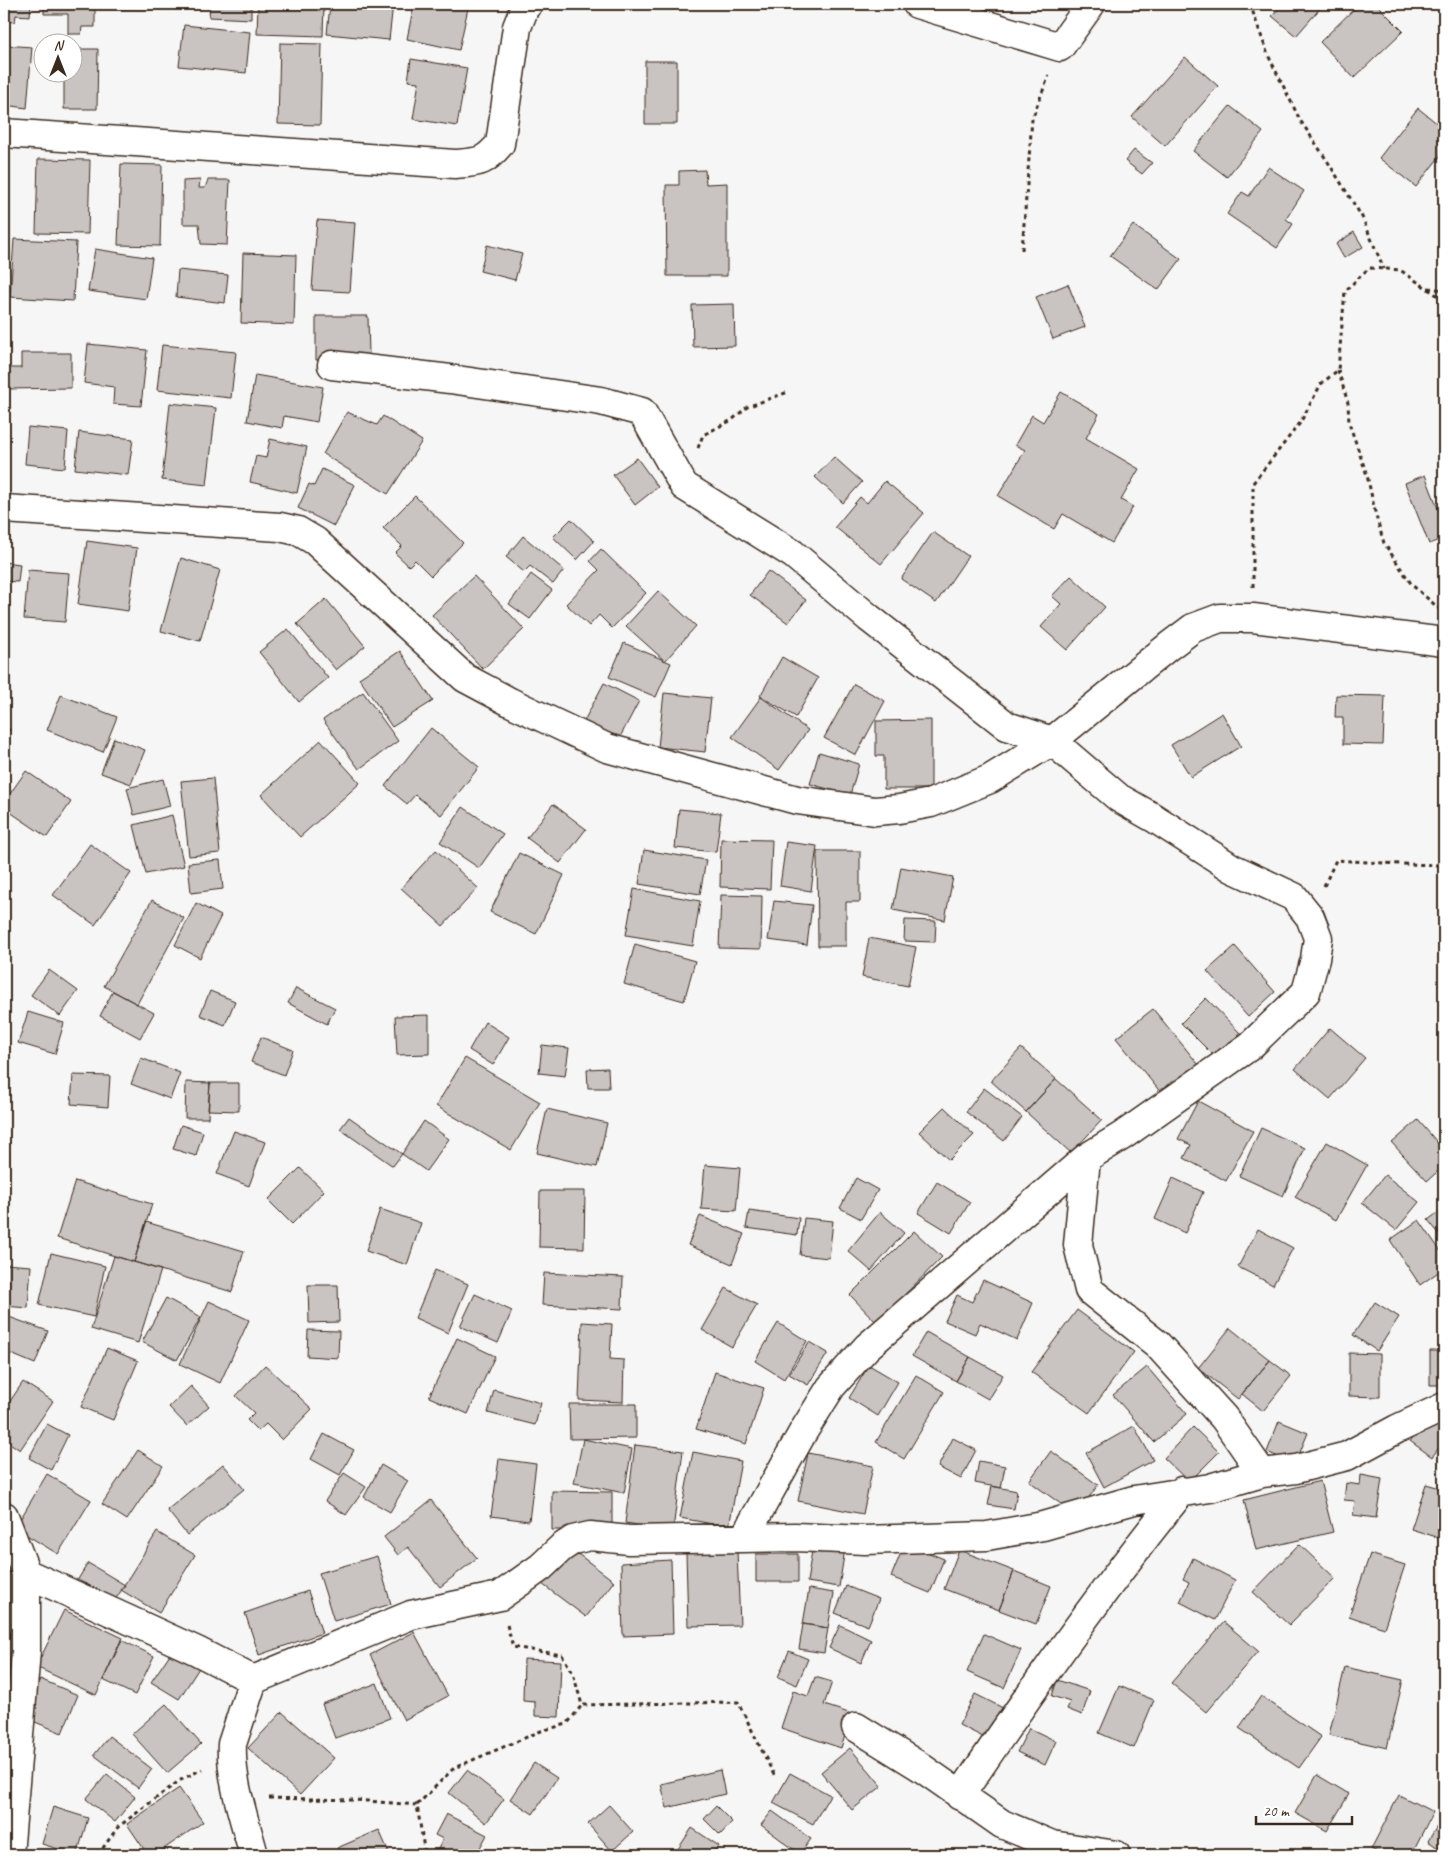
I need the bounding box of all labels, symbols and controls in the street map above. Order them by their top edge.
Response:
north arrow [32,32,82,82]
text: N [54,37,65,54]
scale bar [1256,1794,1352,1826]
text: 20 m [1263,1802,1290,1821]

